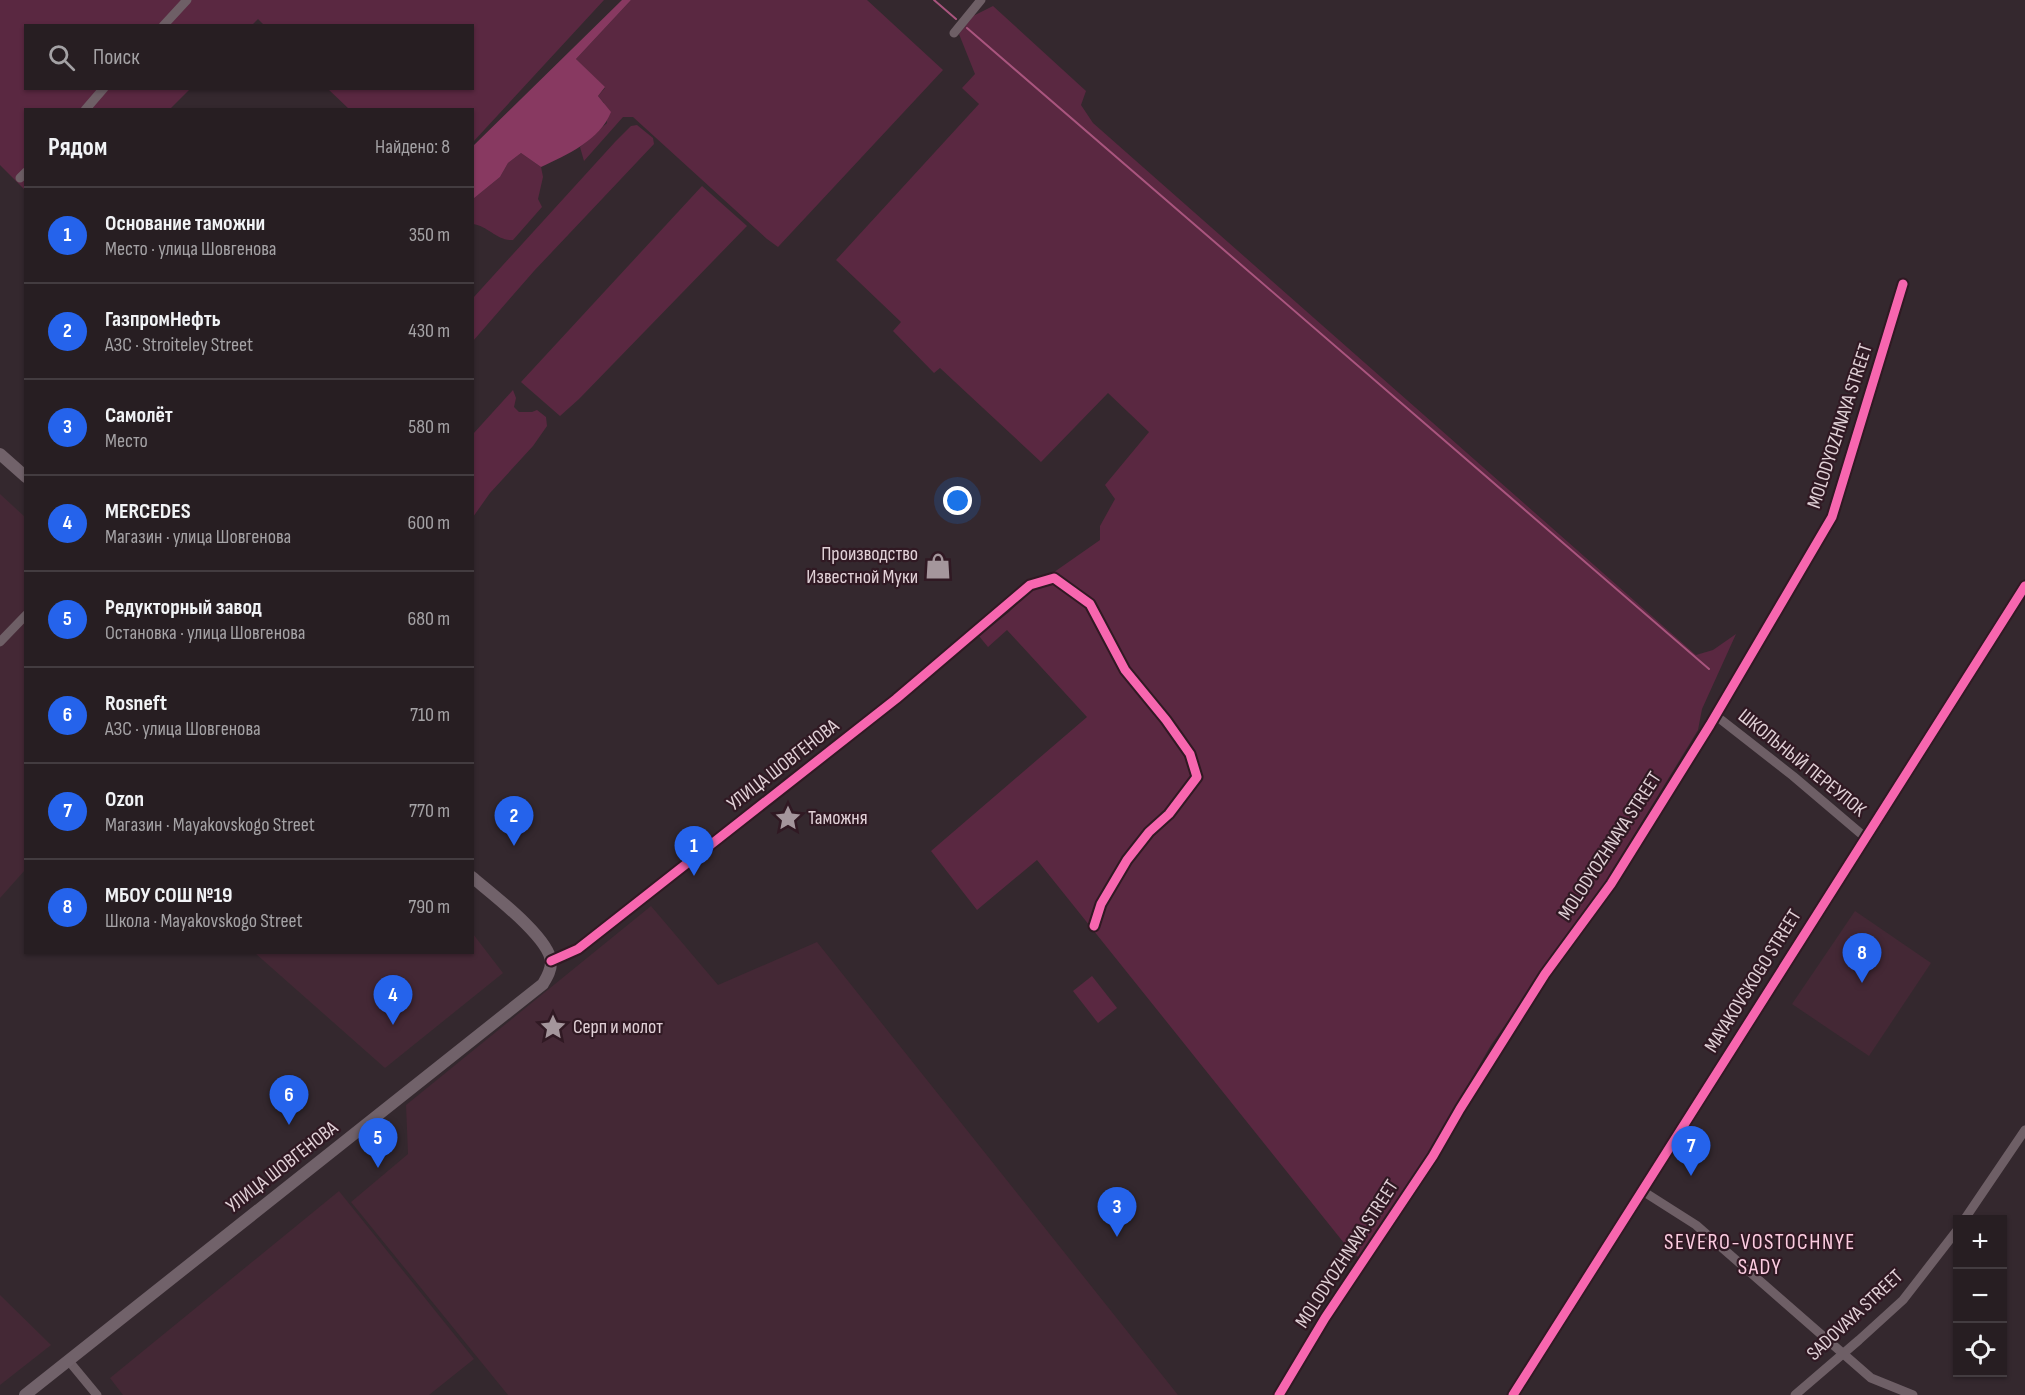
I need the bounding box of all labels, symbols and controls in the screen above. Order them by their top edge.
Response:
search box [24,24,474,90]
icon: search [45,41,78,74]
text: Поиск [93,44,139,71]
text: Рядом [48,132,107,163]
text: Найдено: 8 [375,135,450,159]
text: Основание таможни [105,210,265,237]
text: 1 [64,223,71,247]
text: 350 m [409,223,450,247]
text: Место · улица Шовгенова [105,237,277,261]
text: ГазпромНефть [105,306,221,333]
text: 2 [63,319,72,343]
text: 430 m [408,319,450,343]
text: АЗС · Stroiteley Street [105,333,253,357]
street label: MOLODYOZHNAYA STREET [1802,341,1878,511]
text: Самолёт [105,402,173,429]
text: 3 [63,415,72,439]
text: 580 m [408,415,450,439]
text: Место [105,429,148,453]
your location [943,486,972,515]
text: MERCEDES [105,498,191,525]
text: 4 [63,511,72,535]
text: 600 m [407,511,450,535]
text: Магазин · улица Шовгенова [105,525,291,549]
place label: Производство Известной Муки [806,542,918,589]
shop icon: Производство Известной Муки [923,551,953,581]
text: Редукторный завод [105,594,262,621]
text: 5 [63,607,72,631]
text: 680 m [408,607,450,631]
text: Остановка · улица Шовгенова [105,621,306,645]
text: Rosneft [105,690,167,717]
text: 6 [63,703,72,727]
text: 710 m [410,703,450,727]
street label: ШКОЛЬНЫЙ ПЕРЕУЛОК [1733,704,1871,822]
street label: УЛИЦА ШОВГЕНОВА [722,714,844,816]
text: АЗС · улица Шовгенова [105,717,261,741]
street label: MOLODYOZHNAYA STREET [1553,767,1667,925]
text: Ozon [105,786,144,813]
pin: 2 [494,796,534,846]
text: 7 [63,799,72,823]
text: 770 m [409,799,450,823]
place icon: Таможня [773,803,803,833]
place label: Таможня [808,806,867,830]
text: Магазин · Mayakovskogo Street [105,813,315,837]
pin: 1 [674,826,714,876]
text: МБОУ СОШ №19 [105,882,232,909]
text: 8 [63,895,72,919]
text: 790 m [408,895,450,919]
street label: MAYAKOVSKOGO STREET [1699,905,1807,1057]
text: Школа · Mayakovskogo Street [105,909,303,933]
pin: 8 [1842,934,1882,983]
pin: 4 [374,976,412,1025]
place icon: Серп и молот [538,1012,568,1042]
place label: Серп и молот [573,1015,663,1039]
pin: 6 [270,1076,308,1125]
street label: УЛИЦА ШОВГЕНОВА [221,1116,343,1218]
pin: 5 [358,1118,398,1168]
pin: 7 [1672,1126,1710,1176]
street label: MOLODYOZHNAYA STREET [1290,1175,1404,1333]
pin: 3 [1098,1188,1136,1237]
map controls [1953,1215,2007,1377]
button: + [1953,1215,2007,1269]
district label: SEVERO-VOSTOCHNYE SADY [1664,1229,1856,1281]
street label: SADOVAYA STREET [1802,1264,1908,1366]
button: − [1953,1269,2007,1323]
button: locate [1953,1323,2007,1377]

